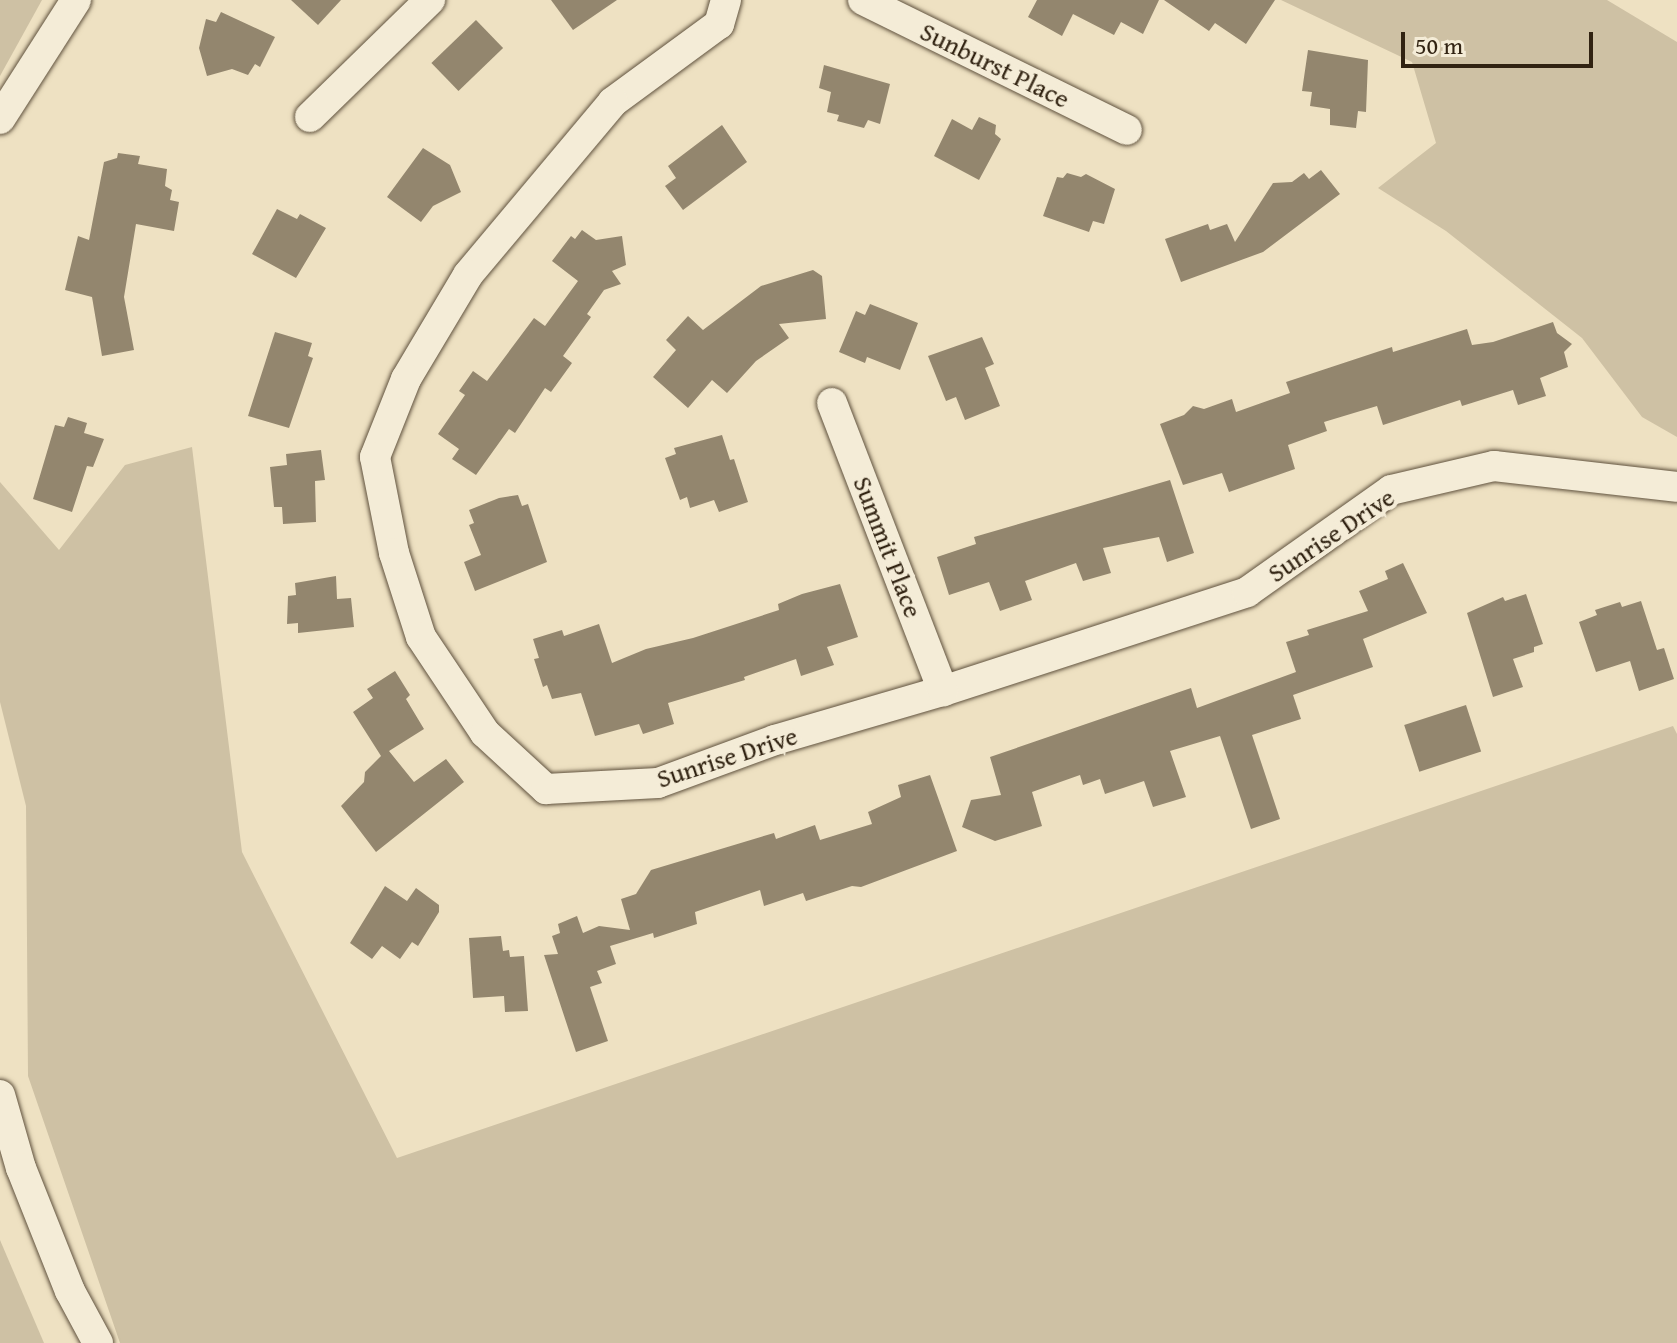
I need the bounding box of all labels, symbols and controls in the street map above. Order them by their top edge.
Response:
street label: Sunburst Place [915,15,1075,115]
scale bar [1405,16,1597,66]
text: 50 m [1415,28,1463,63]
street label: Summit Place [847,472,929,622]
street label: Sunrise Drive [1262,481,1400,589]
street label: Sunrise Drive [653,720,801,794]

